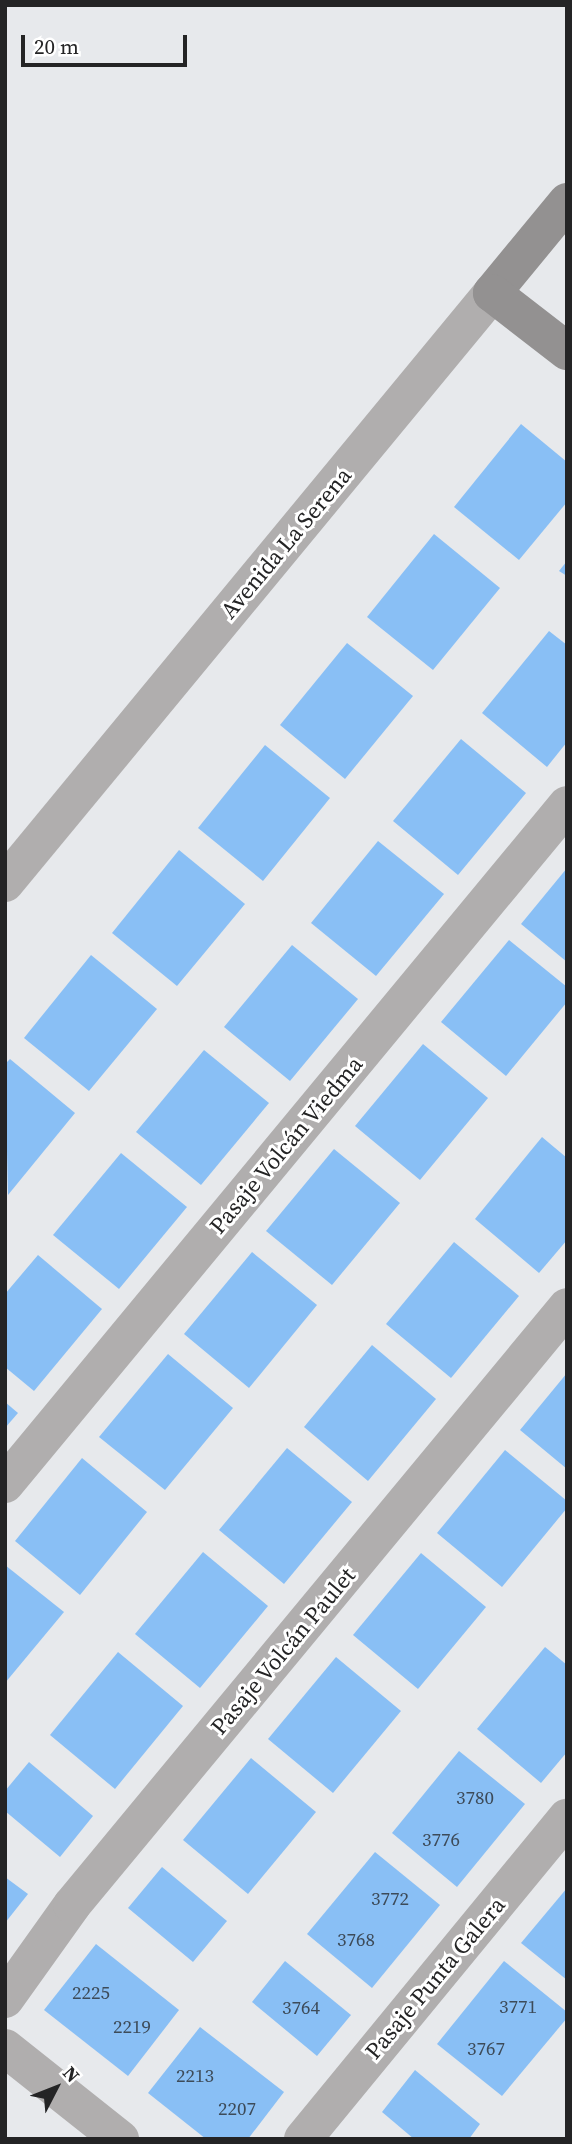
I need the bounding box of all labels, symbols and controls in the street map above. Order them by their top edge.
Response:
scale bar [24,21,191,65]
text: 20 m [34,32,79,61]
street label: Avenida La Serena [215,462,357,624]
street label: Pasaje Volcán Viedma [203,1050,369,1240]
street label: Pasaje Volcán Paulet [205,1562,361,1740]
house number: 3780 [456,1787,494,1809]
house number: 3776 [422,1829,460,1851]
house number: 3772 [371,1888,409,1910]
street label: Pasaje Punta Galera [359,1891,511,2065]
house number: 3768 [337,1929,375,1951]
house number: 2225 [72,1982,110,2004]
house number: 3771 [499,1996,537,2018]
house number: 3764 [282,1997,320,2019]
house number: 2219 [113,2016,151,2038]
house number: 3767 [467,2038,505,2060]
north arrow [21,2053,91,2123]
text: N [57,2060,86,2088]
house number: 2213 [176,2065,214,2087]
house number: 2207 [218,2098,256,2120]

